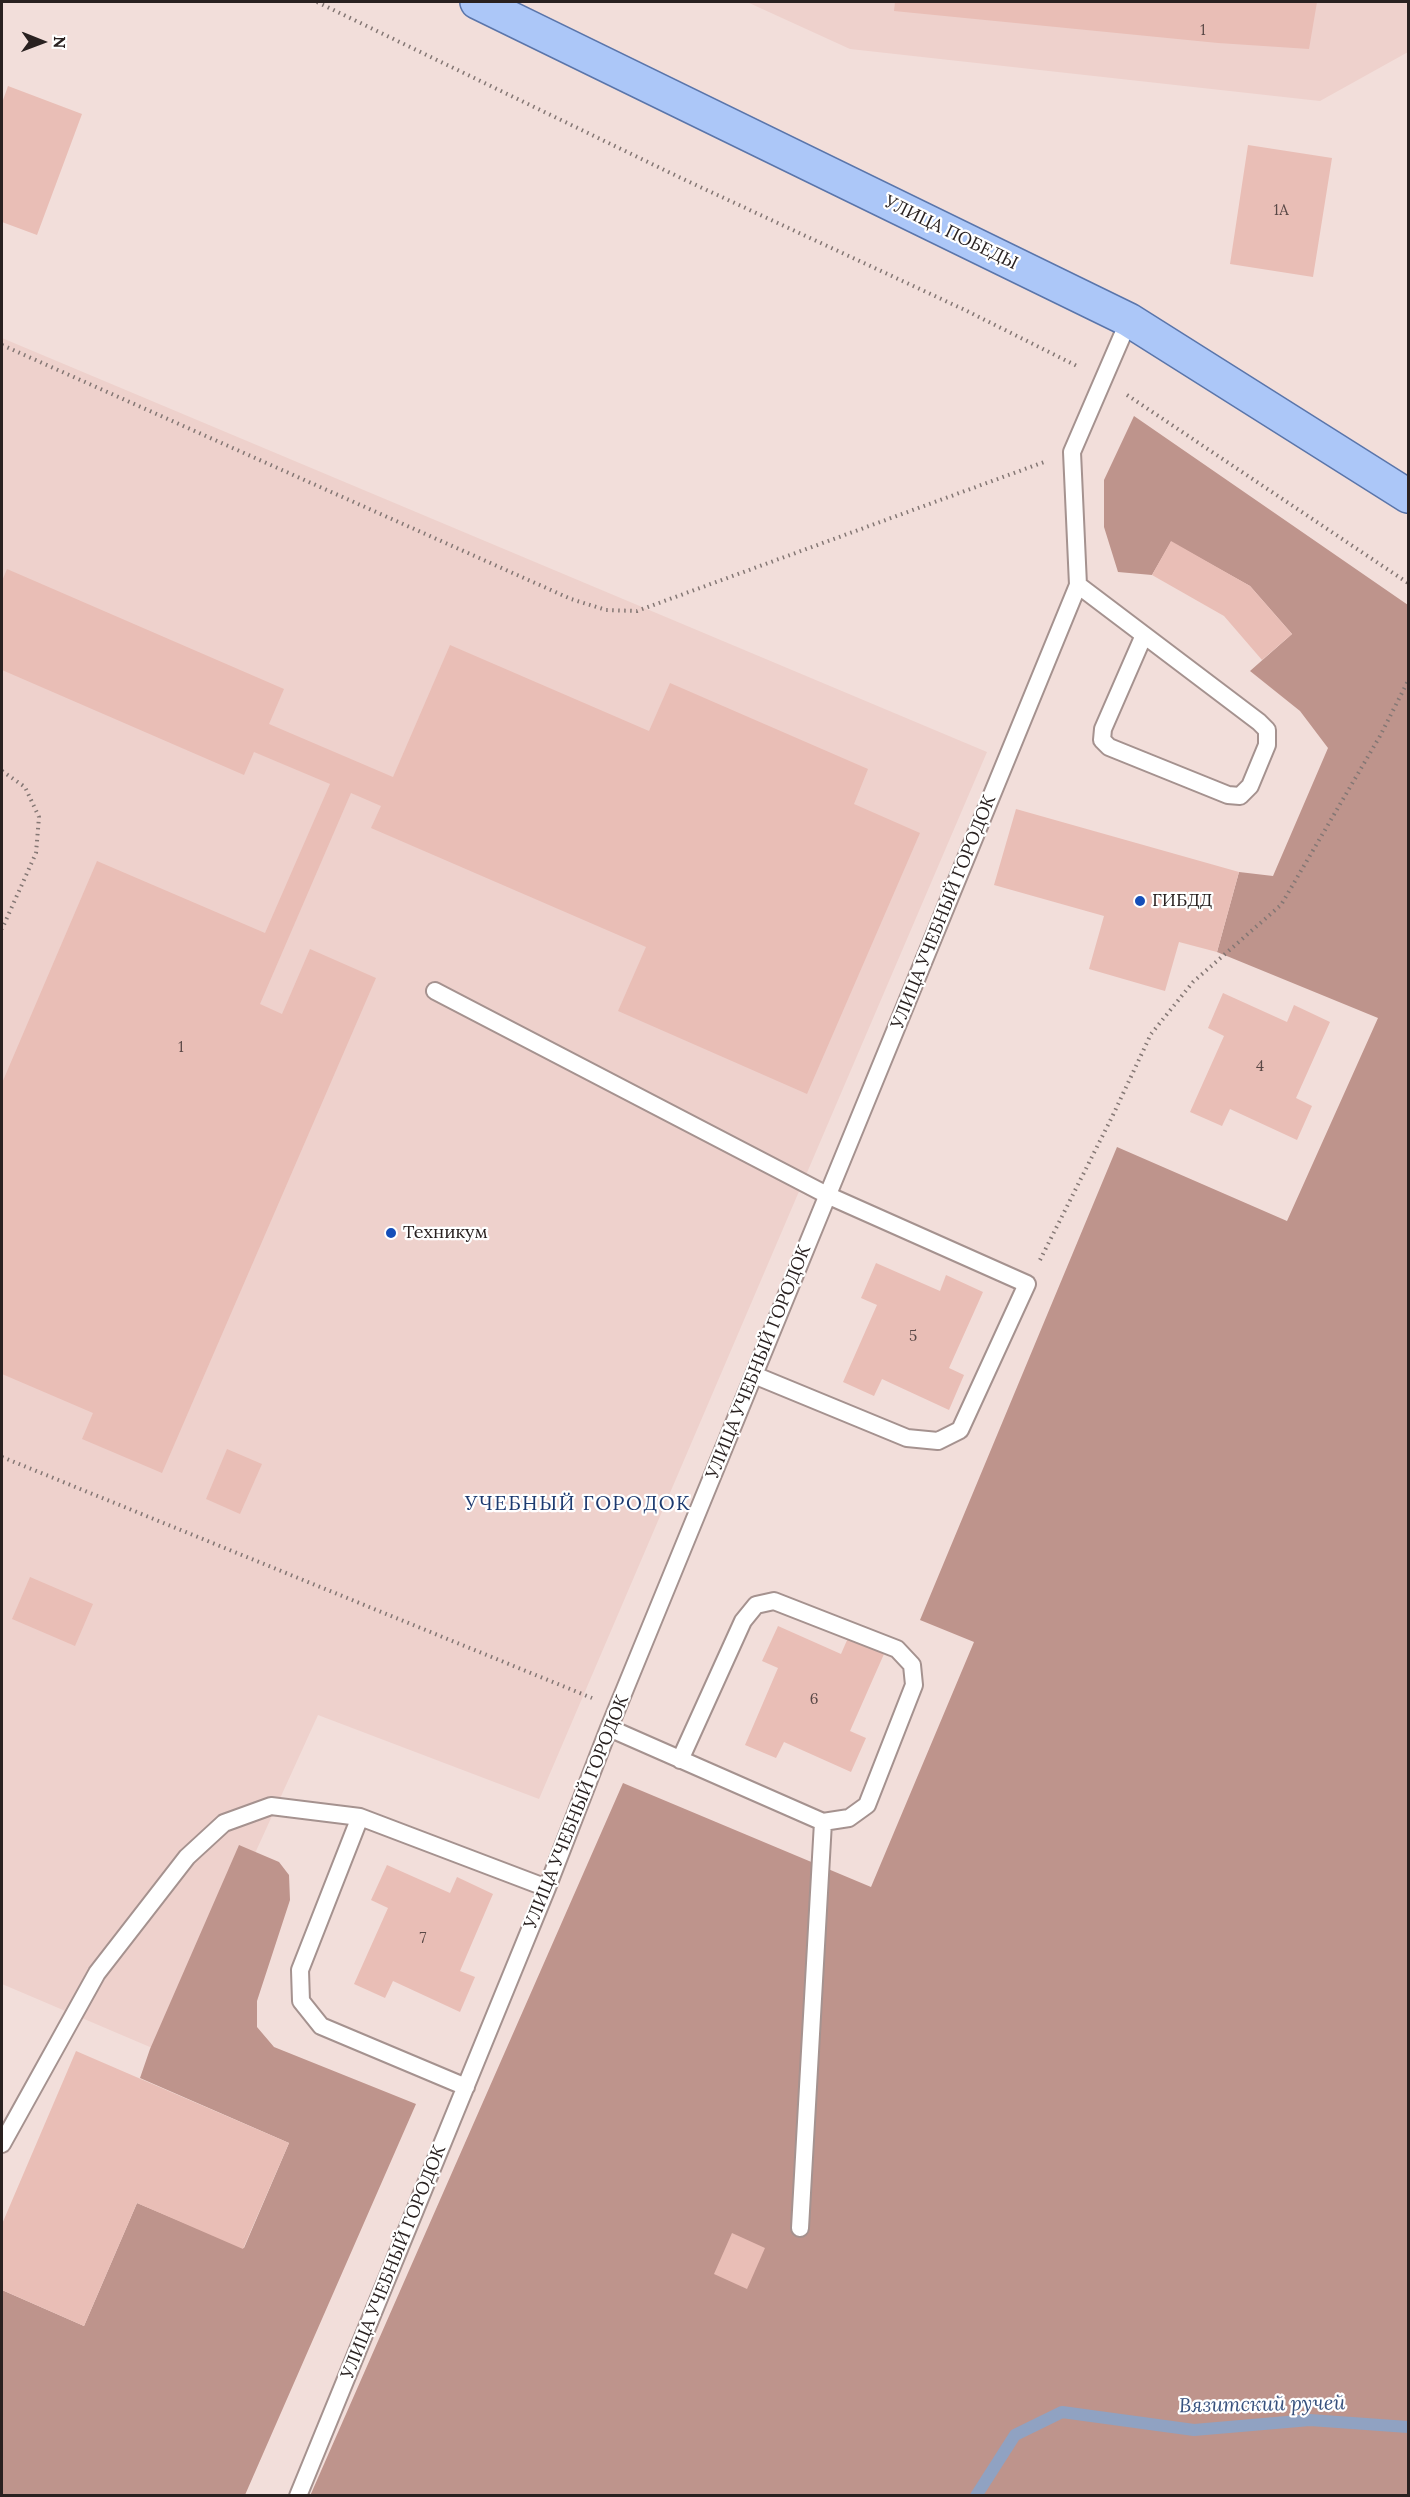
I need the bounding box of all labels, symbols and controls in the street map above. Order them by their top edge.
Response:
north arrow [12,12,72,72]
house number: 1 [1200,22,1206,40]
text: N [50,36,70,49]
street label: УЛИЦА ПОБЕДЫ [881,191,1021,275]
house number: 1А [1273,202,1289,220]
street label: УЛИЦА УЧЕБНЫЙ ГОРОДОК [887,792,1001,1032]
place label: ГИБДД [1152,890,1212,912]
marker: ГИБДД [1133,894,1147,908]
house number: 1 [178,1039,184,1057]
house number: 4 [1256,1058,1264,1076]
place label: Техникум [403,1222,488,1244]
marker: Техникум [384,1226,398,1240]
street label: УЛИЦА УЧЕБНЫЙ ГОРОДОК [702,1242,816,1482]
house number: 5 [909,1328,917,1346]
district label: УЧЕБНЫЙ ГОРОДОК [465,1492,691,1516]
house number: 6 [810,1691,818,1709]
street label: УЛИЦА УЧЕБНЫЙ ГОРОДОК [520,1692,634,1932]
house number: 7 [420,1930,426,1948]
street label: УЛИЦА УЧЕБНЫЙ ГОРОДОК [337,2142,451,2382]
water label: Вязитский ручей [1179,2392,1345,2418]

